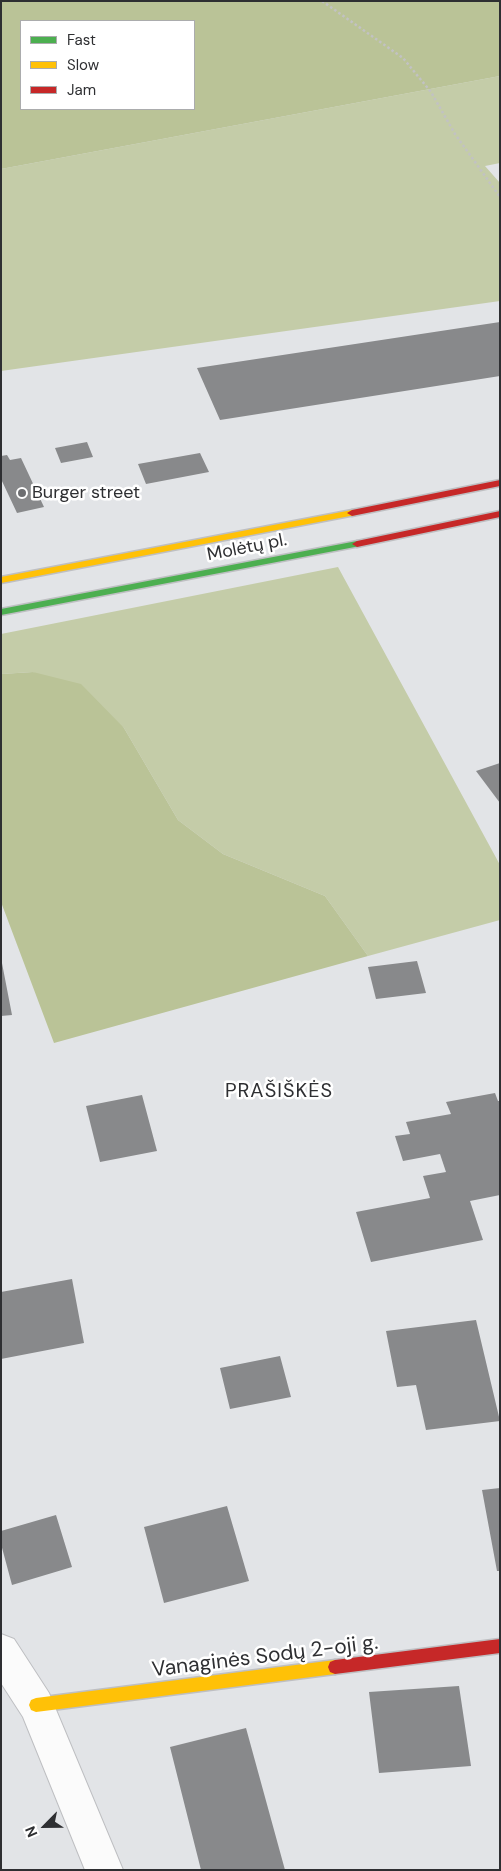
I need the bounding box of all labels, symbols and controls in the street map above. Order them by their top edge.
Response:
legend [20,20,195,110]
text: Fast [67,30,96,50]
text: Slow [67,55,99,75]
text: Jam [67,80,96,100]
place label: Burger street [32,482,140,504]
marker: Burger street [16,487,28,499]
street label: Molėtų pl. [205,530,289,566]
district label: PRAŠIŠKĖS [224,1080,334,1104]
street label: Vanaginės Sodų 2-oji g. [151,1631,379,1683]
north arrow [20,1801,70,1851]
text: N [21,1824,41,1840]

